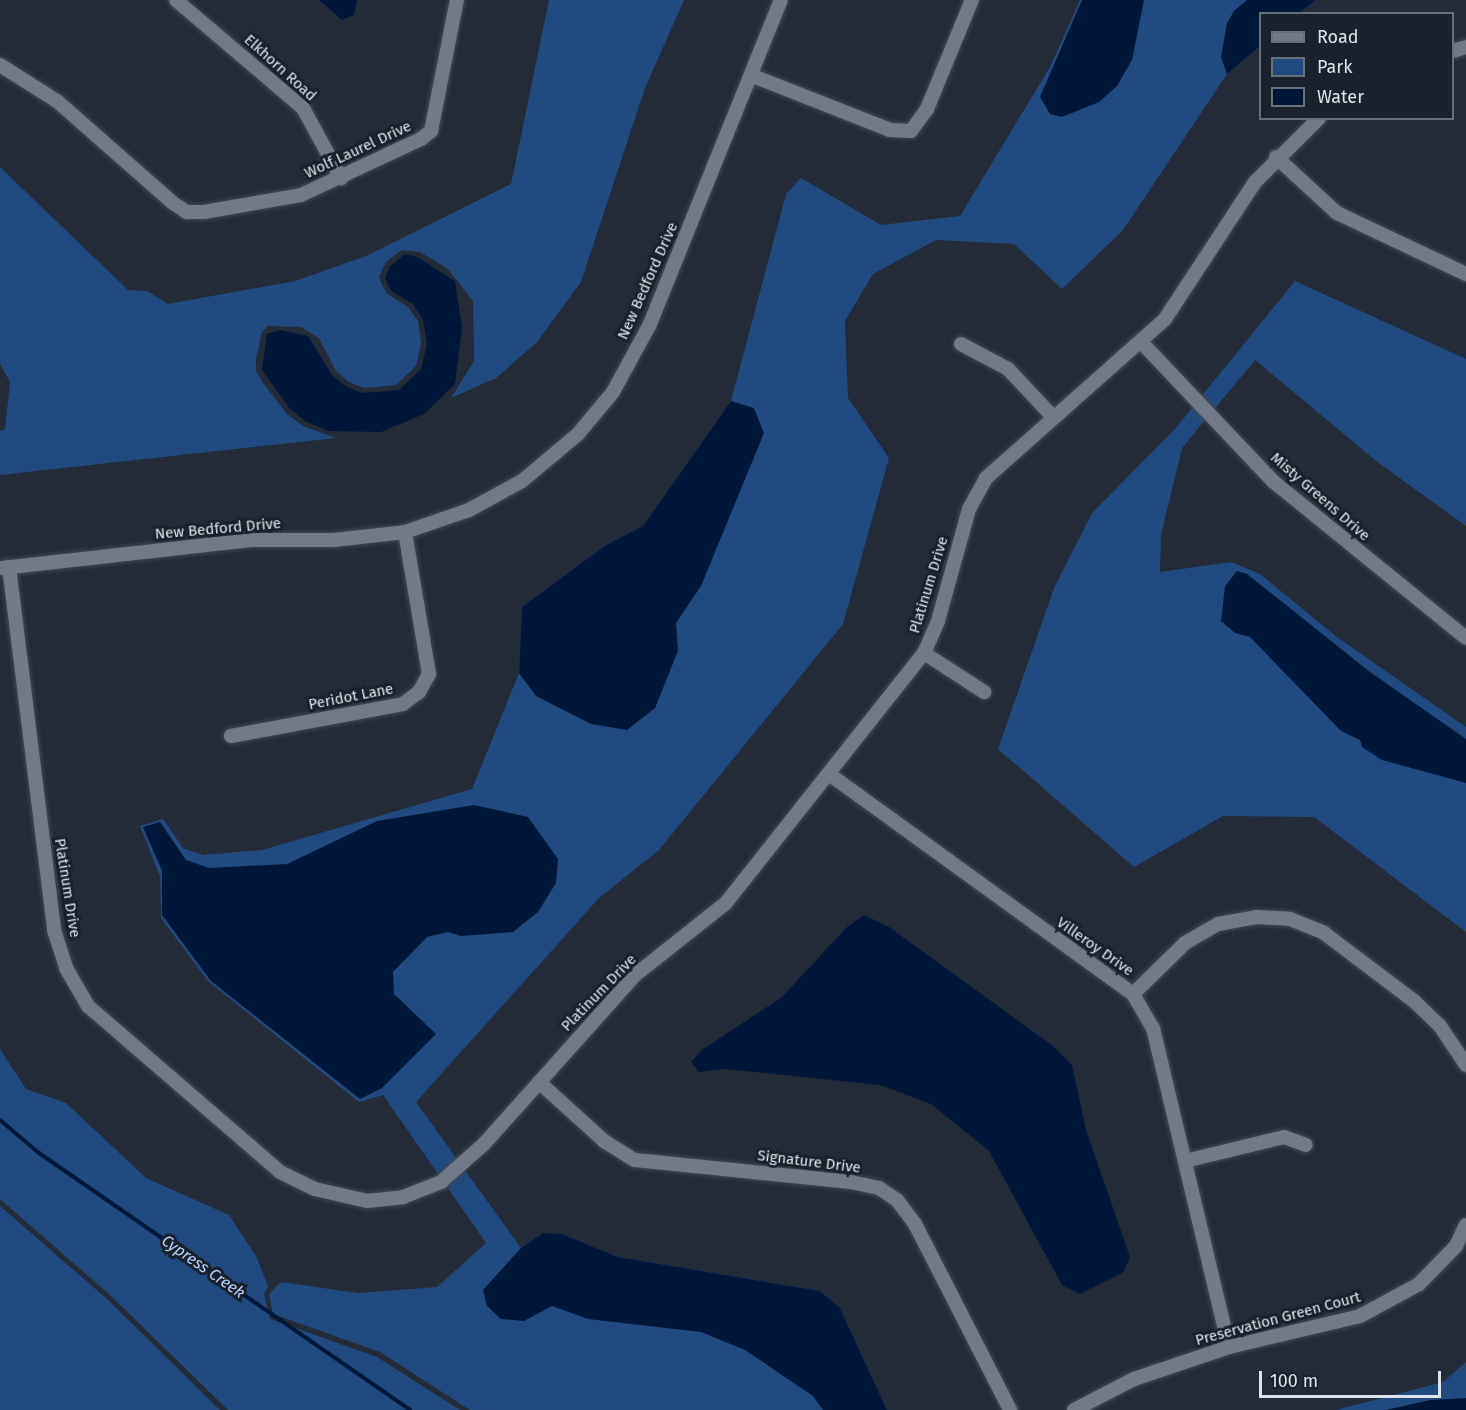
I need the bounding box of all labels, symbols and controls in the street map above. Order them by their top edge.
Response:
legend [1259,12,1454,120]
text: Road [1317,26,1359,48]
street label: Elkhorn Road [240,31,320,105]
text: Park [1317,56,1352,78]
text: Water [1317,86,1364,108]
street label: Wolf Laurel Drive [302,117,414,183]
street label: New Bedford Drive [614,220,682,342]
street label: Misty Greens Drive [1267,449,1373,545]
street label: New Bedford Drive [154,515,282,543]
street label: Platinum Drive [906,534,952,636]
street label: Peridot Lane [307,680,395,714]
street label: Platinum Drive [50,837,84,939]
street label: Villeroy Drive [1053,914,1137,980]
street label: Platinum Drive [558,951,640,1035]
street label: Signature Drive [756,1147,862,1177]
water label: Cypress Creek [158,1231,248,1303]
street label: Preservation Green Court [1194,1288,1362,1350]
scale bar [1262,1359,1444,1397]
text: 100 m [1270,1370,1318,1392]

